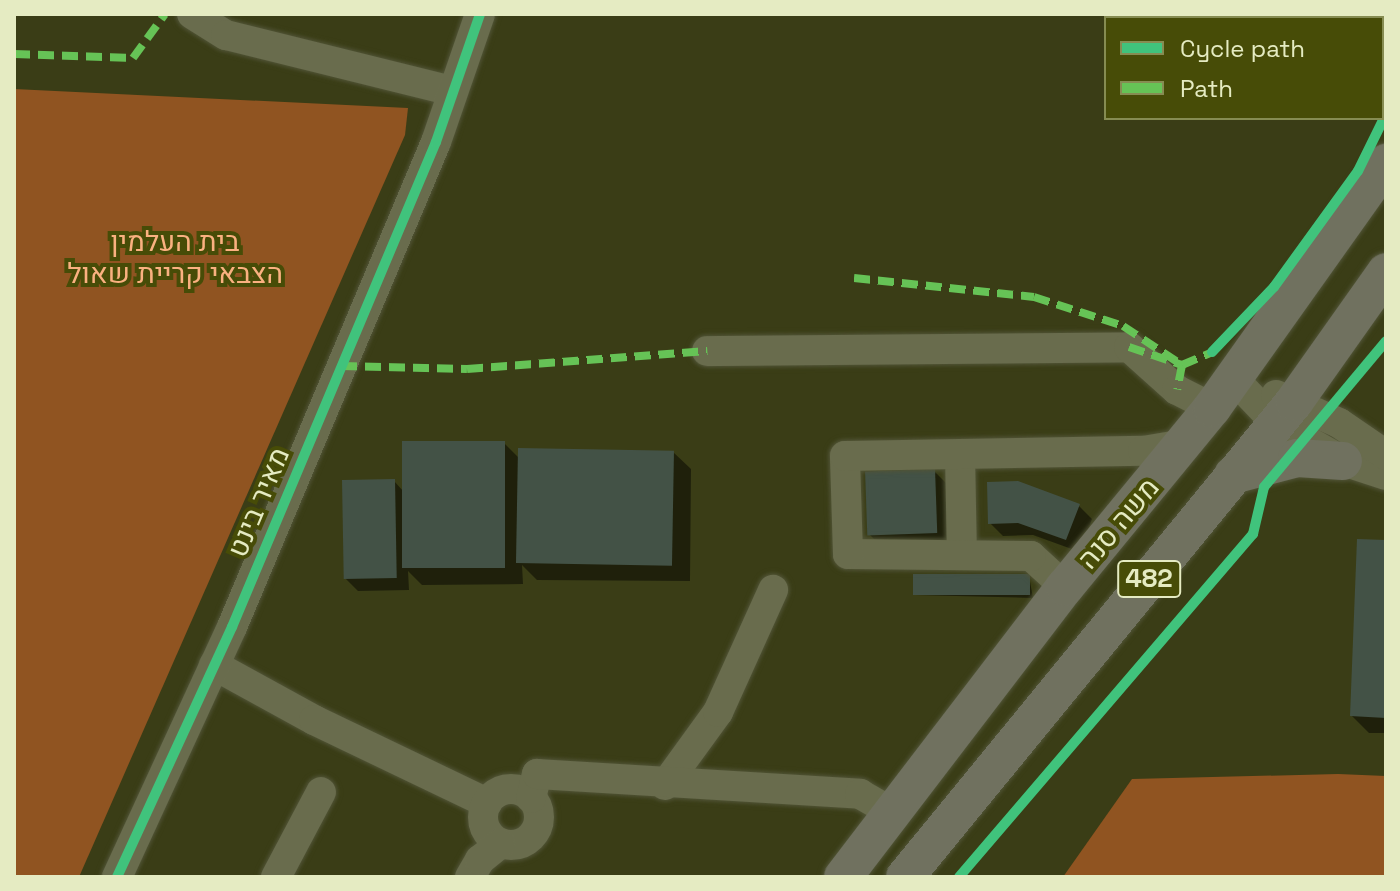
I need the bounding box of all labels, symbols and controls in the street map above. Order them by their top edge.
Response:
legend [1104,16,1384,120]
text: Cycle path [1180,33,1305,64]
text: Path [1180,73,1233,104]
park label: בית העלמין הצבאי קריית שאול [67,224,283,290]
street label: מאיר בינט [220,442,296,562]
street label: משה סנה [1070,471,1166,575]
road number: 482 [1117,557,1181,601]

